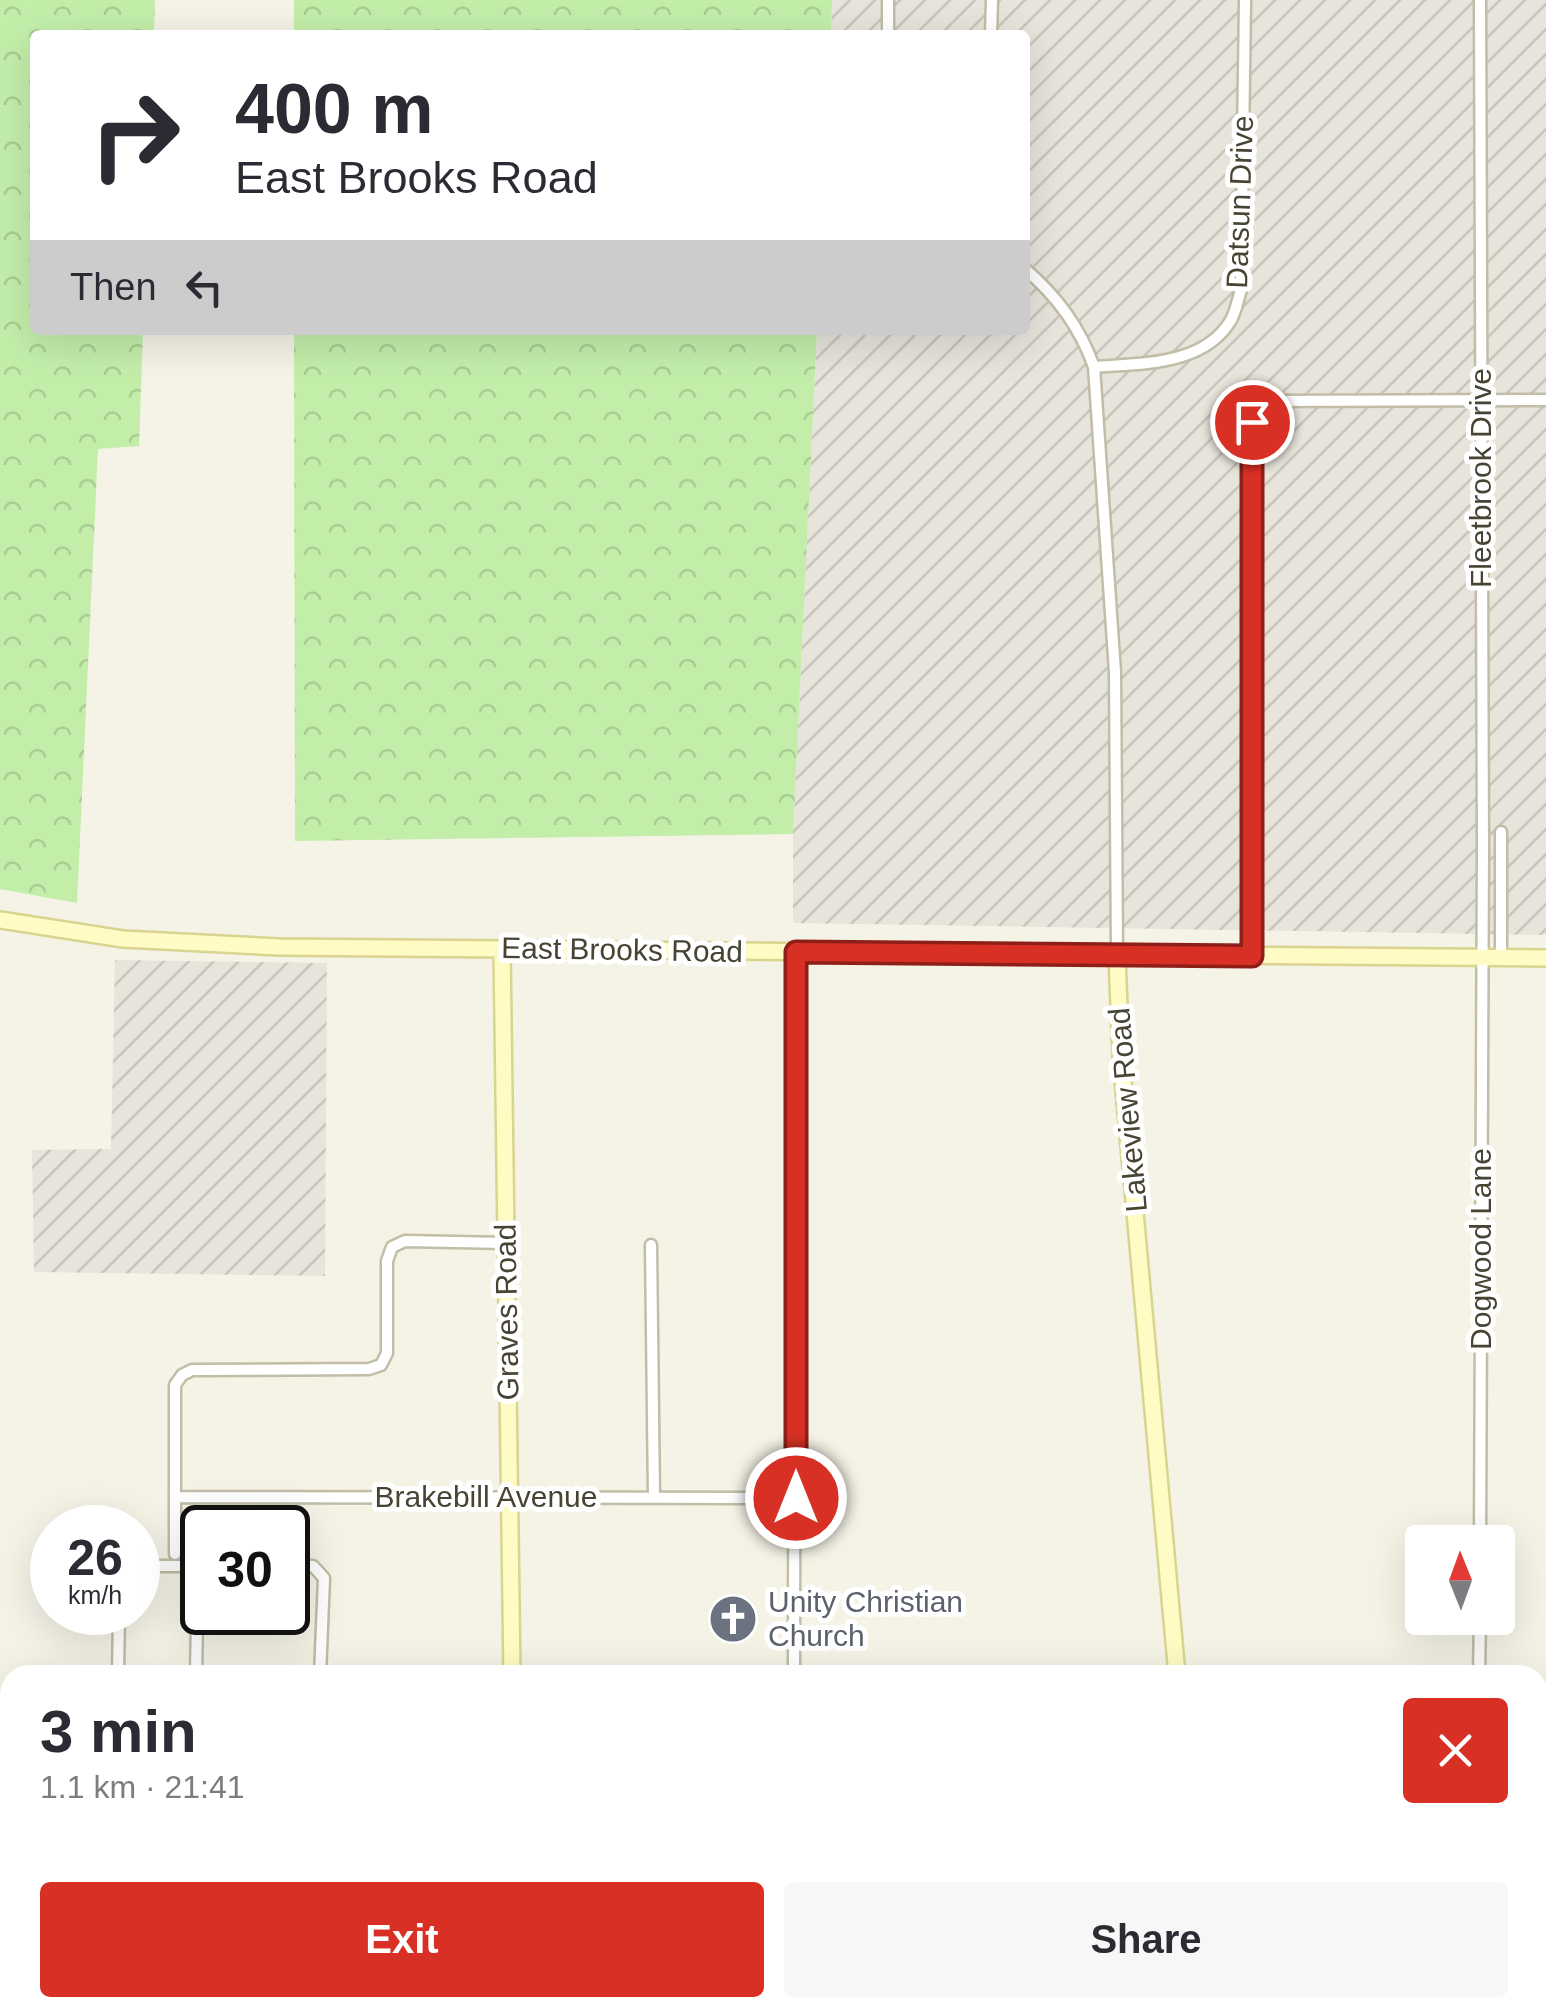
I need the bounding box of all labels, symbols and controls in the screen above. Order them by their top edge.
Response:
icon: right [70,70,200,200]
text: 400 m [235,70,433,148]
street label: Datsun Drive [1220,115,1259,289]
text: East Brooks Road [235,152,598,203]
icon: left [177,260,232,315]
text: Then [70,266,157,308]
street label: Fleetbrook Drive [1464,368,1497,588]
pin [1210,380,1295,465]
icon: arrive [1225,395,1280,450]
street label: East Brooks Road [501,931,743,968]
street label: Lakeview Road [1102,1006,1153,1214]
street label: Dogwood Lane [1464,1148,1497,1350]
street label: Graves Road [488,1223,525,1401]
position arrow [744,1446,848,1550]
street label: Brakebill Avenue [375,1480,597,1513]
speed limit sign: 30 [180,1505,310,1635]
north arrow [1405,1525,1515,1635]
map controls [1405,1525,1515,1635]
text: 26 [67,1530,123,1586]
text: km/h [68,1581,122,1609]
place label: Unity Christian Church [768,1585,963,1652]
church icon: Unity Christian Church [707,1593,759,1645]
text: 3 min [40,1698,197,1765]
button: close [1403,1698,1508,1803]
text: 1.1 km · 21:41 [40,1769,245,1805]
button: Exit [40,1882,764,1997]
button: Share [784,1882,1508,1997]

